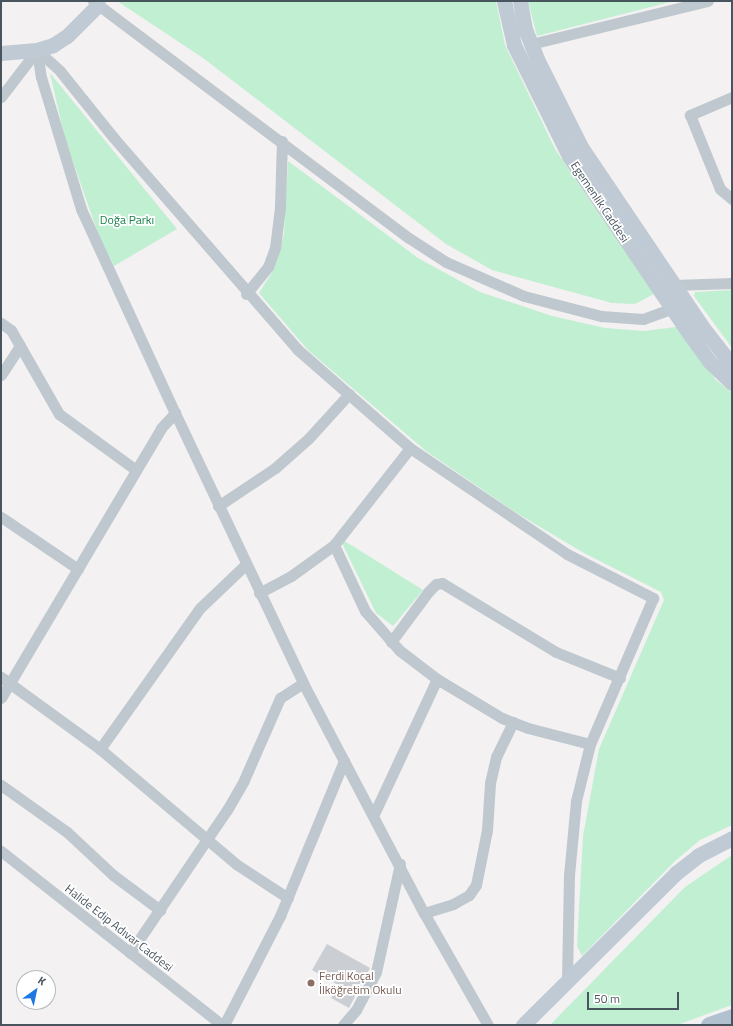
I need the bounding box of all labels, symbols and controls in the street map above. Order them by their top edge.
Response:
street label: Egemenlik Caddesi [568,159,632,245]
park label: Doğa Parkı [100,213,154,227]
street label: Halide Edip Adıvar Caddesi [62,881,176,975]
place label: Ferdi Koçal İlköğretim Okulu [319,969,402,997]
north arrow [16,970,56,1010]
text: K [35,972,49,989]
marker: Ferdi Koçal İlköğretim Okulu [306,978,316,988]
scale bar [589,984,681,1010]
text: 50 m [594,989,620,1008]

